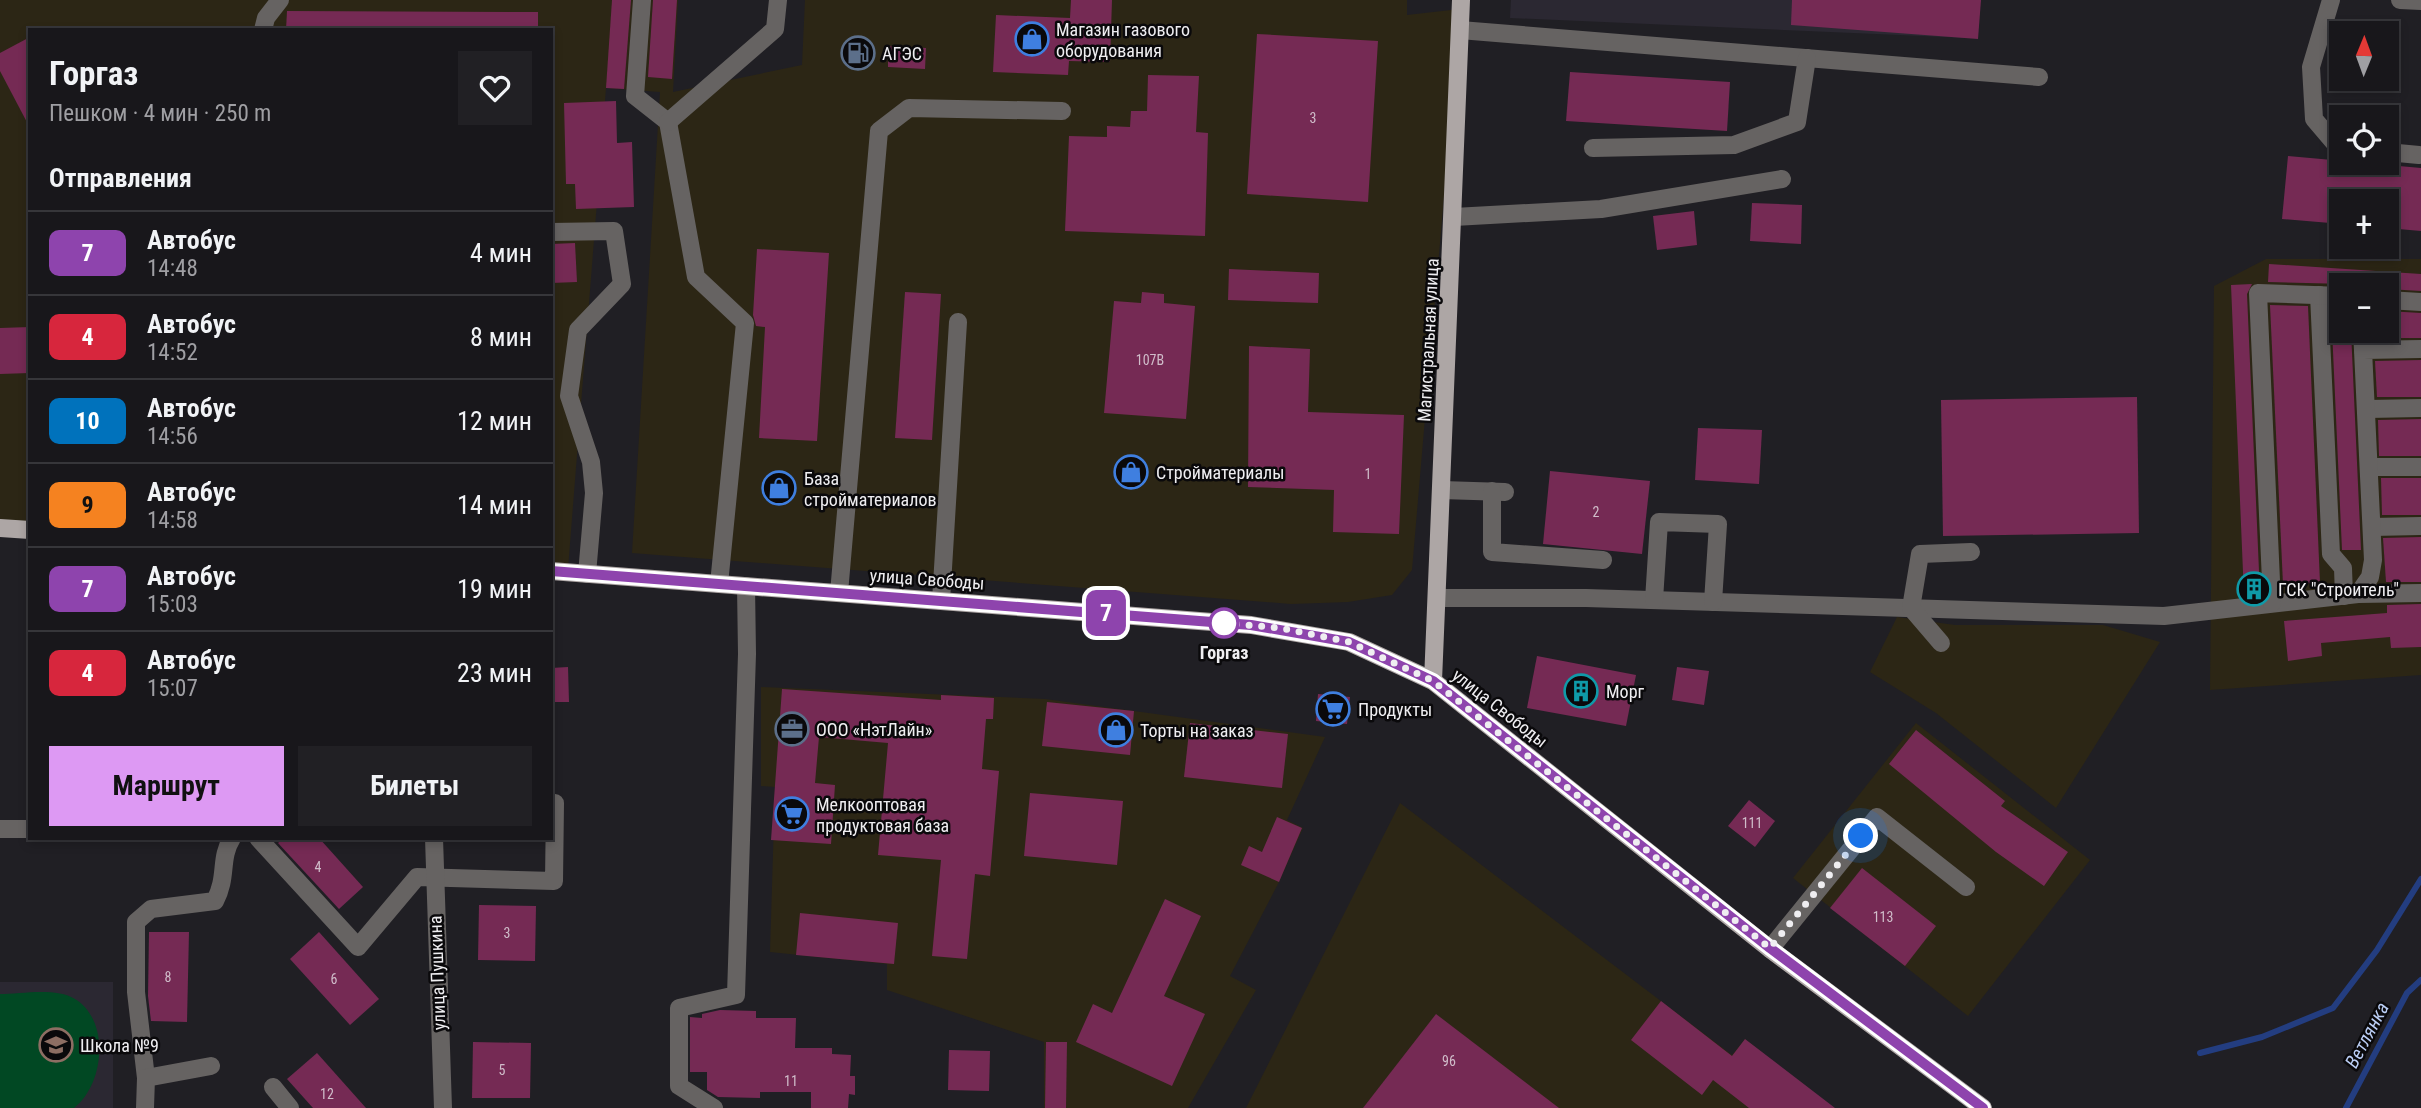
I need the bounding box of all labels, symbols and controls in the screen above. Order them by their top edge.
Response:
place label: Магазин газового оборудования [1056,19,1190,61]
shop icon: Магазин газового оборудования [1013,20,1051,58]
north arrow [2329,21,2399,91]
map controls [2329,21,2399,343]
fuel station icon: АГЭС [839,34,877,72]
place label: АГЭС [882,43,922,64]
button: heart [458,51,532,125]
text: Горгаз [49,54,138,93]
text: Пешком · 4 мин · 250 m [49,100,271,127]
button: locate [2329,105,2399,175]
house number: 3 [1310,110,1316,126]
text: Отправления [49,163,192,193]
button: + [2329,189,2399,259]
text: Автобус [147,225,236,255]
text: 4 мин [470,238,532,268]
text: 7 [81,239,94,267]
text: 14:48 [147,255,198,282]
street label: Магистральная улица [1413,258,1443,422]
button: − [2329,273,2399,343]
text: Автобус [147,309,236,339]
text: 8 мин [470,322,532,352]
text: 4 [81,323,94,351]
text: 14:52 [147,339,198,366]
house number: 107В [1136,352,1164,368]
text: Автобус [147,393,236,423]
text: 12 мин [457,406,532,436]
text: 10 [75,407,100,435]
text: 14:56 [147,423,198,450]
shop icon: Стройматериалы [1112,453,1150,491]
place label: Стройматериалы [1156,462,1285,483]
house number: 1 [1365,466,1371,482]
place label: База стройматериалов [804,468,937,510]
shop icon: База стройматериалов [760,469,798,507]
text: Автобус [147,477,236,507]
text: 14 мин [457,490,532,520]
text: 9 [81,491,94,519]
house number: 2 [1593,504,1600,520]
text: 14:58 [147,507,198,534]
text: Автобус [147,561,236,591]
street label: улица Свободы [869,565,985,593]
building icon: ГСК "Строитель" [2235,570,2273,608]
text: 19 мин [457,574,532,604]
text: 7 [81,575,94,603]
place label: ГСК "Строитель" [2278,579,2399,600]
line badge: 7 [1083,590,1129,636]
text: 15:03 [147,591,198,618]
text: 7 [1100,599,1112,627]
marker: Горгаз [1209,608,1239,638]
place label: Горгаз [1200,642,1248,663]
text: Автобус [147,645,236,675]
text: 23 мин [457,658,532,688]
text: 4 [81,659,94,687]
street label: улица Свободы [1448,664,1552,752]
building icon: Морг [1562,672,1600,710]
text: 15:07 [147,675,198,702]
place label: Морг [1606,681,1645,702]
supermarket icon: Продукты [1314,690,1352,728]
place label: Продукты [1358,699,1432,720]
office icon: ООО «НэтЛайн» [773,710,811,748]
shop icon: Торты на заказ [1097,711,1135,749]
place label: ООО «НэтЛайн» [816,719,932,740]
place label: Торты на заказ [1140,720,1254,741]
button: Маршрут [49,746,284,826]
button: Билеты [298,746,532,826]
place label: Мелкооптовая продуктовая база [816,794,949,836]
supermarket icon: Мелкооптовая продуктовая база [773,795,811,833]
house number: 111 [1742,815,1762,831]
your location [1843,818,1878,853]
house number: 4 [315,859,322,875]
house number: 113 [1873,909,1893,925]
street label: улица Пушкина [425,915,449,1031]
house number: 3 [504,925,510,941]
house number: 8 [165,969,172,985]
house number: 6 [331,971,338,987]
water label: Ветлянка [2340,998,2394,1072]
school or university icon: Школа №9 [37,1026,75,1064]
place label: Школа №9 [80,1035,159,1056]
house number: 96 [1442,1053,1456,1069]
house number: 5 [499,1062,506,1078]
house number: 11 [784,1073,798,1089]
house number: 12 [320,1086,334,1102]

